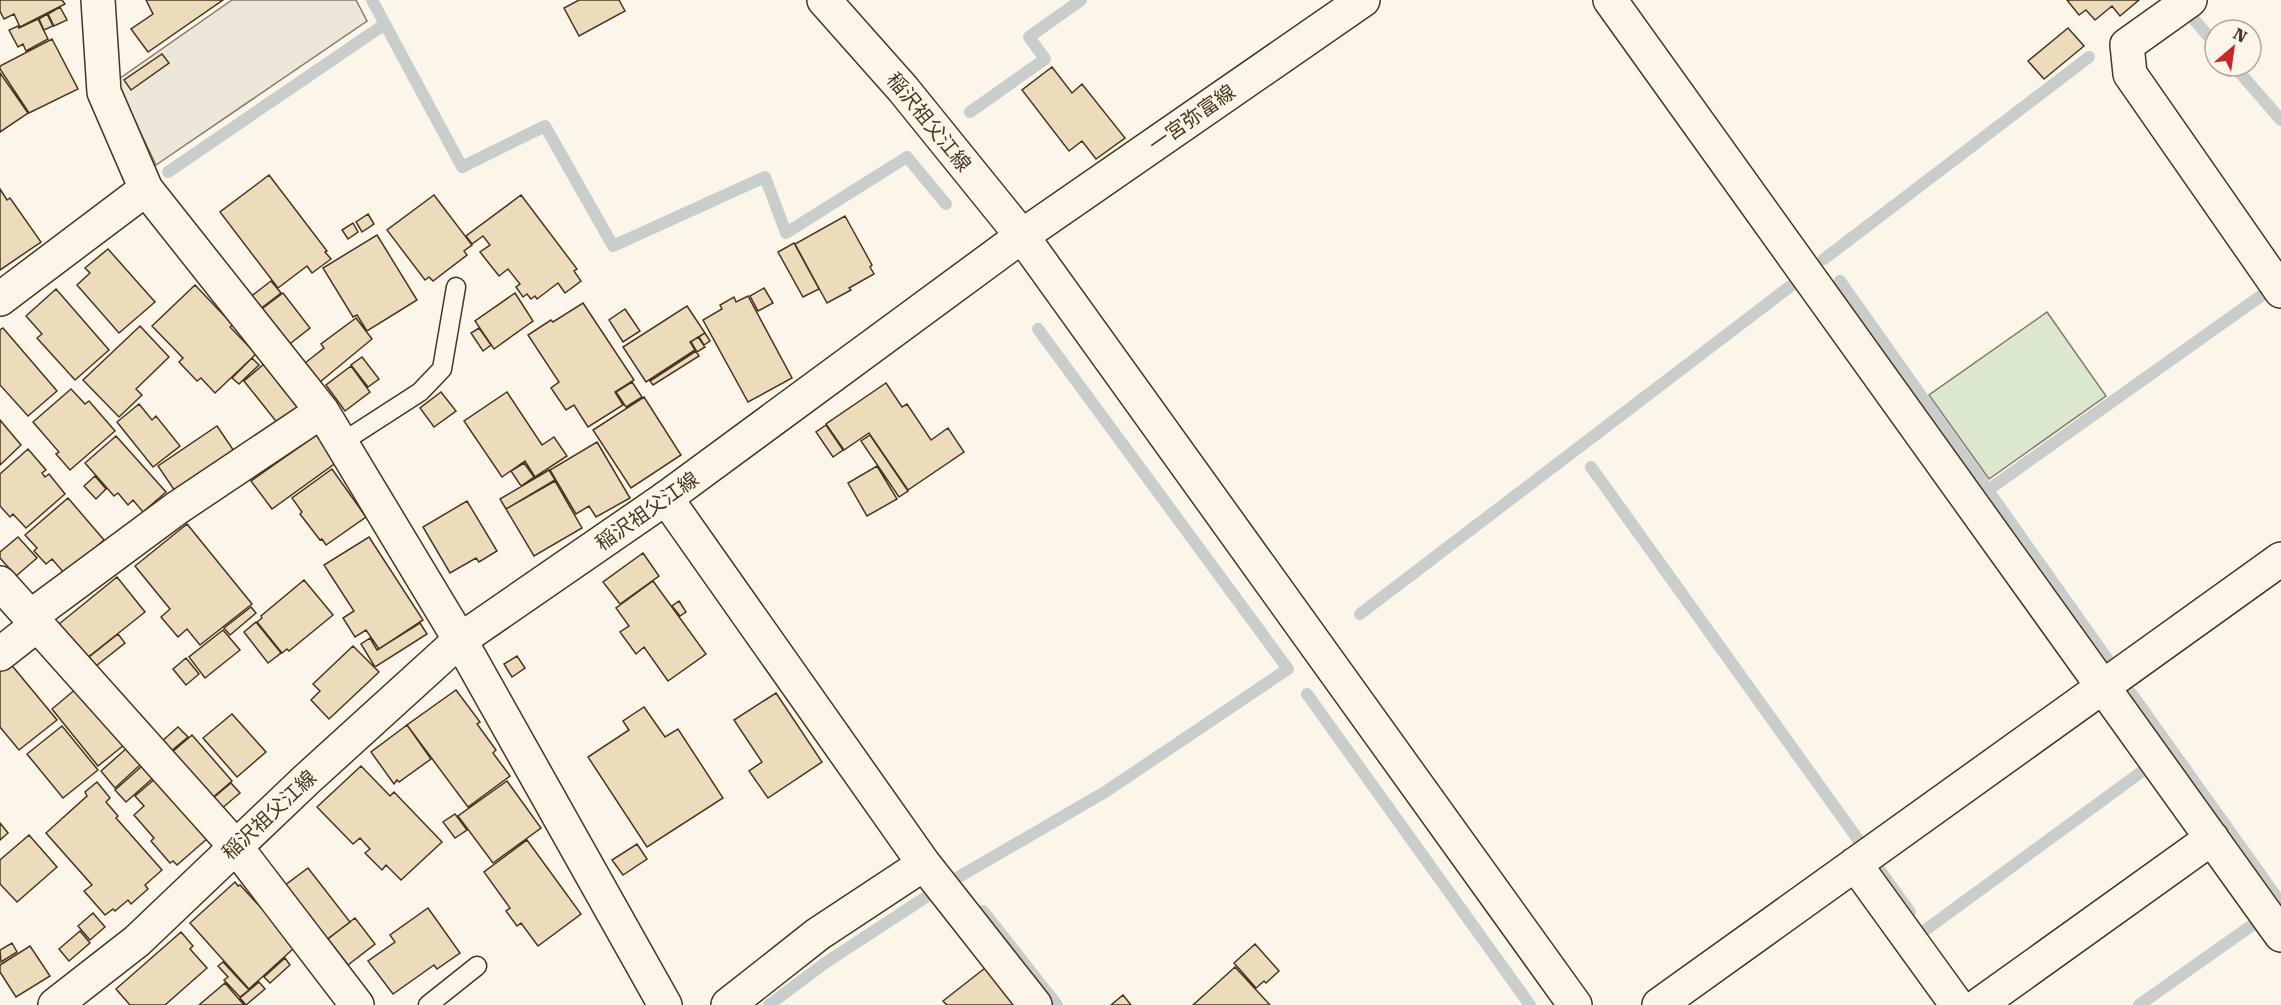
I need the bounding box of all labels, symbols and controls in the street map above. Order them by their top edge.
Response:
north arrow [2203,18,2263,78]
text: N [2230,24,2250,47]
street label: 稲沢祖父江線 [882,68,976,176]
street label: 一宮弥富線 [1144,79,1240,157]
street label: 稲沢祖父江線 [591,467,703,555]
street label: 稲沢祖父江線 [217,765,321,865]

